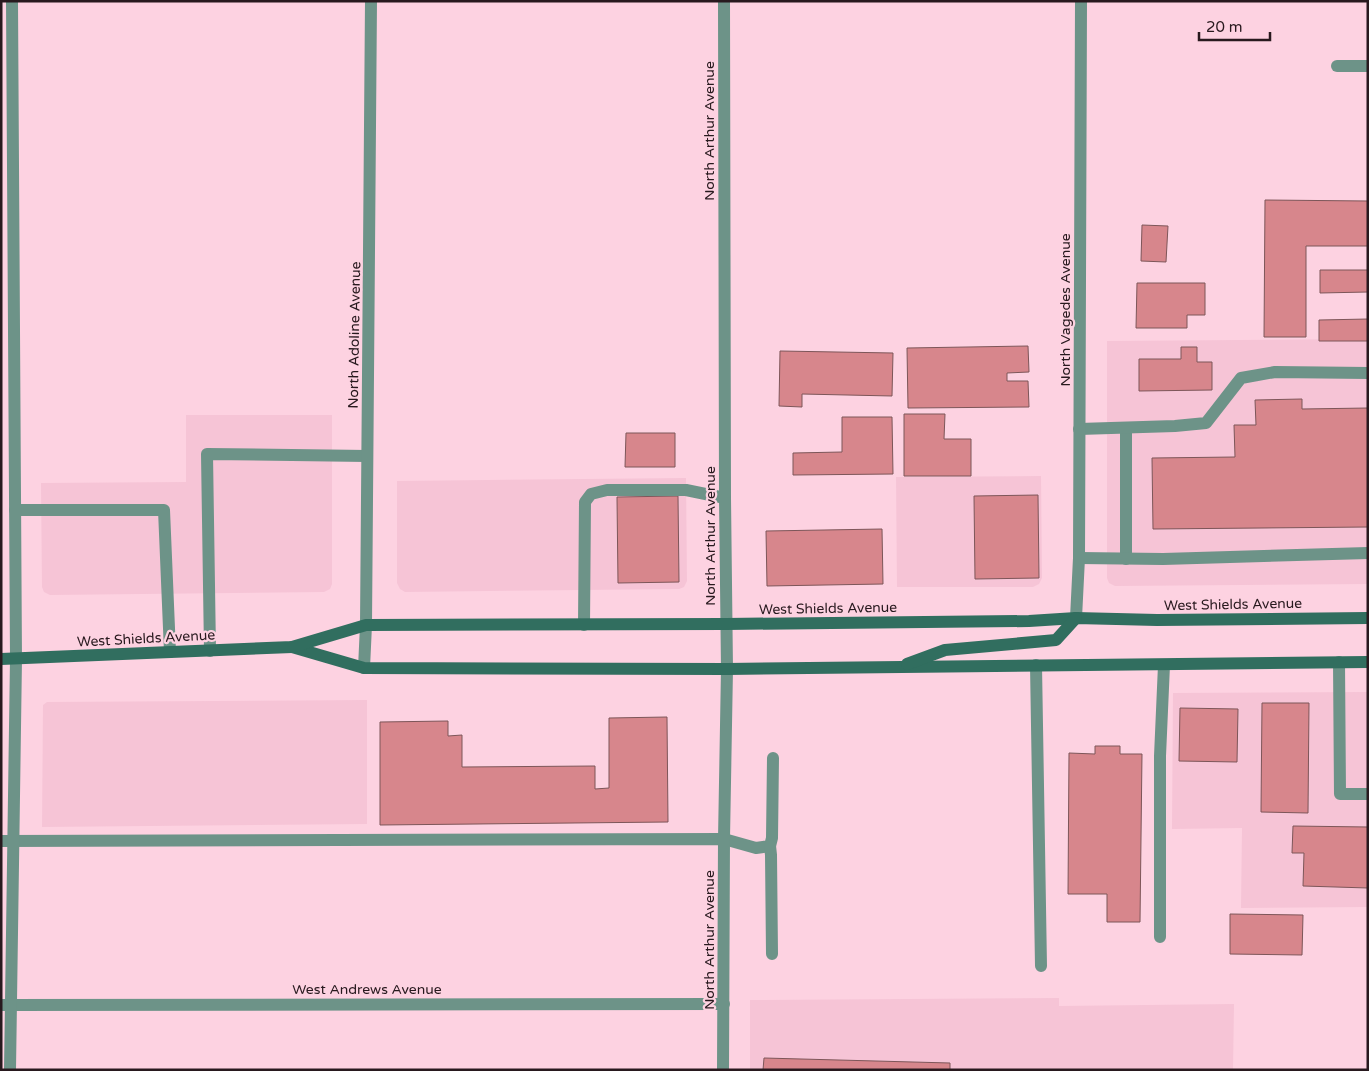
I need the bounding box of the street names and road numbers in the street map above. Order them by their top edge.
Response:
street label: North Arthur Avenue [701,61,718,201]
street label: North Vagedes Avenue [1057,233,1074,387]
street label: North Adoline Avenue [345,261,364,409]
street label: North Arthur Avenue [702,466,719,606]
street label: West Shields Avenue [1164,595,1302,614]
street label: West Shields Avenue [759,599,897,618]
street label: West Shields Avenue [77,626,216,651]
street label: North Arthur Avenue [701,870,718,1010]
street label: West Andrews Avenue [292,981,442,998]

